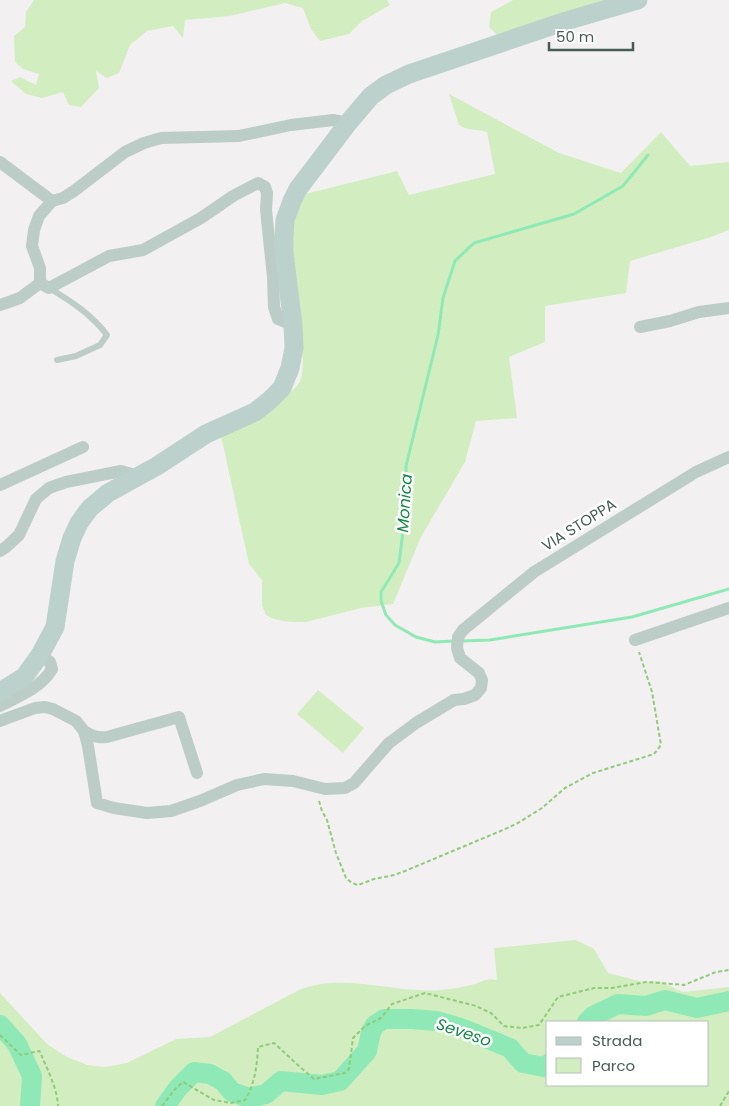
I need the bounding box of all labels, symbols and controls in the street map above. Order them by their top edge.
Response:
scale bar [549,20,633,52]
text: 50 m [556,26,594,47]
water label: Monica [391,473,418,533]
street label: VIA STOPPA [537,493,620,556]
water label: Seveso [433,1012,494,1053]
legend [546,1021,709,1086]
text: Strada [592,1030,642,1051]
text: Parco [592,1055,635,1076]

